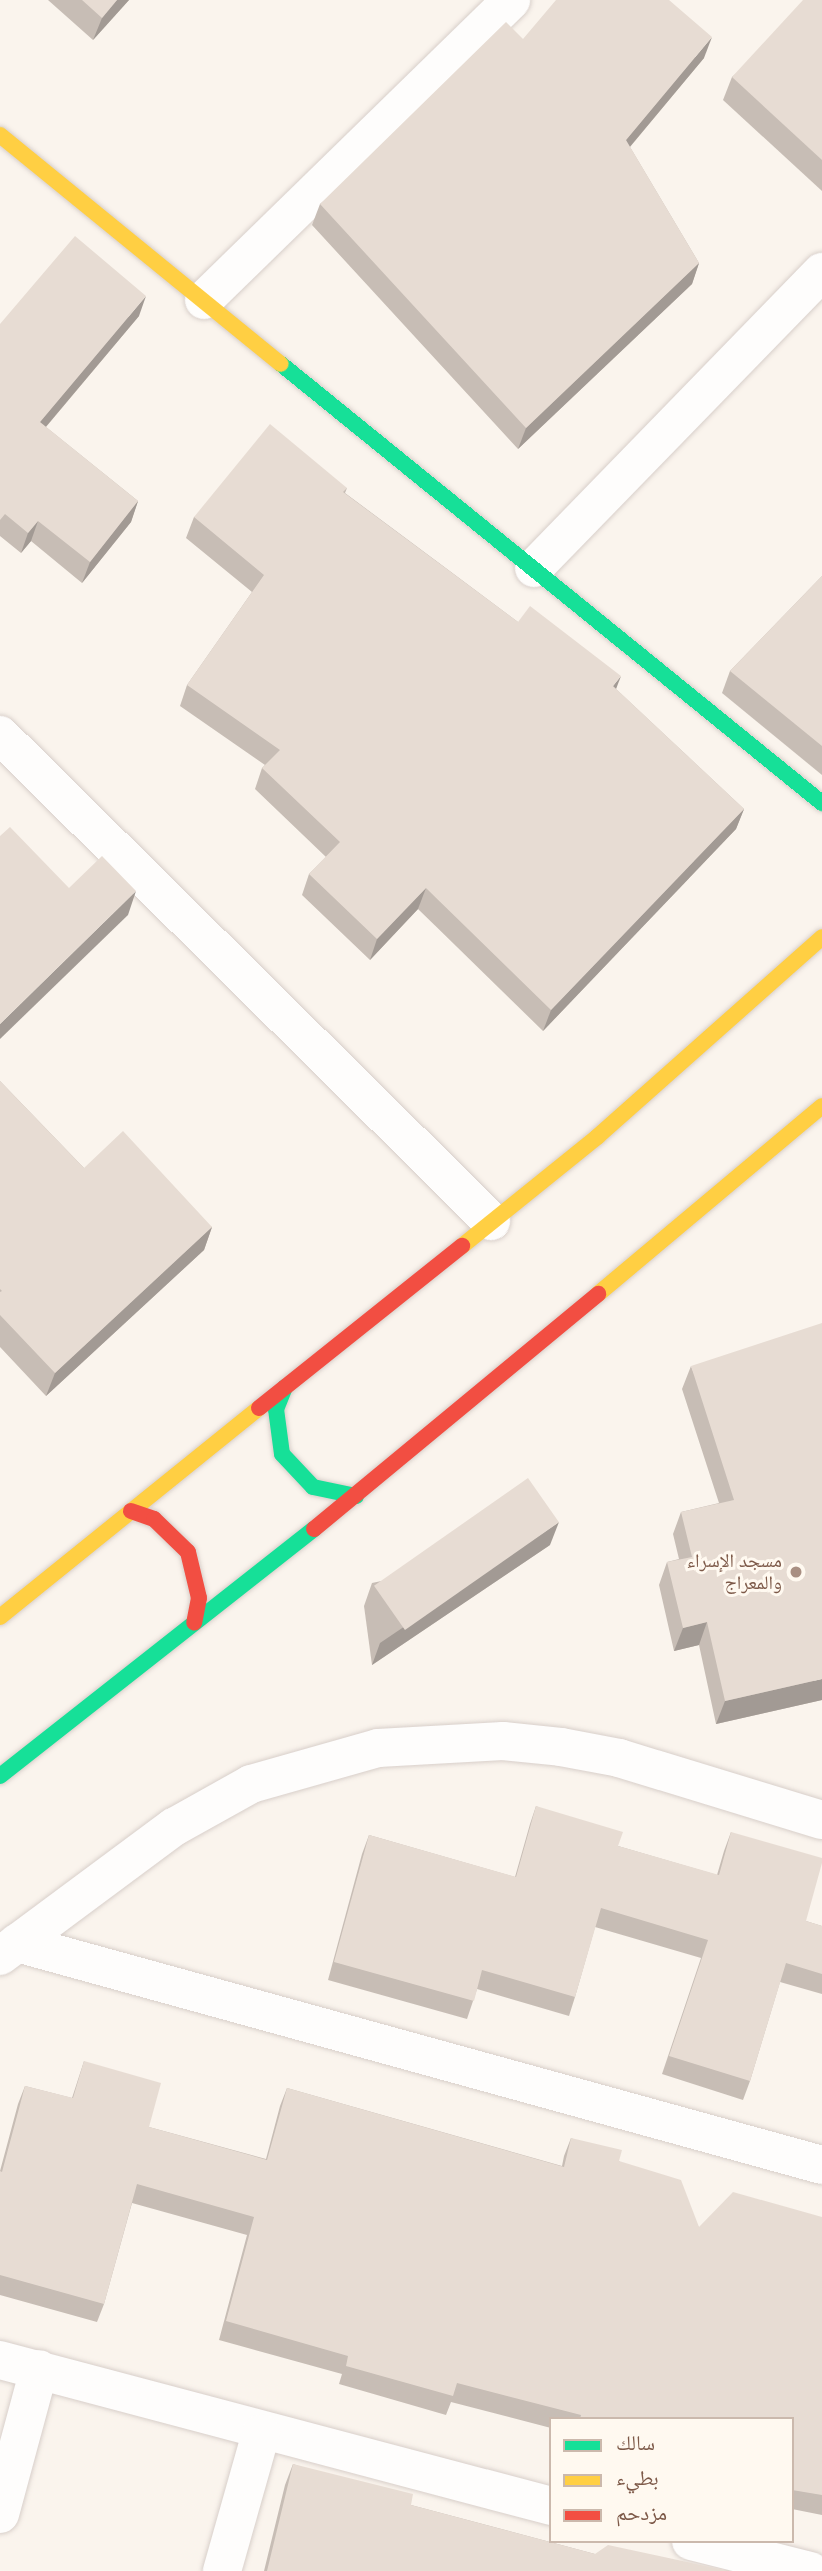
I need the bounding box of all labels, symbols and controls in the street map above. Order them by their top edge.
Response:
place label: مسجد الإسراء والمعراج [687,1550,782,1594]
marker: مسجد الإسراء والمعراج [788,1564,804,1580]
legend [549,2417,794,2543]
text: سالك [616,2428,655,2456]
text: بطيء [616,2463,659,2491]
text: مزدحم [616,2498,667,2526]

